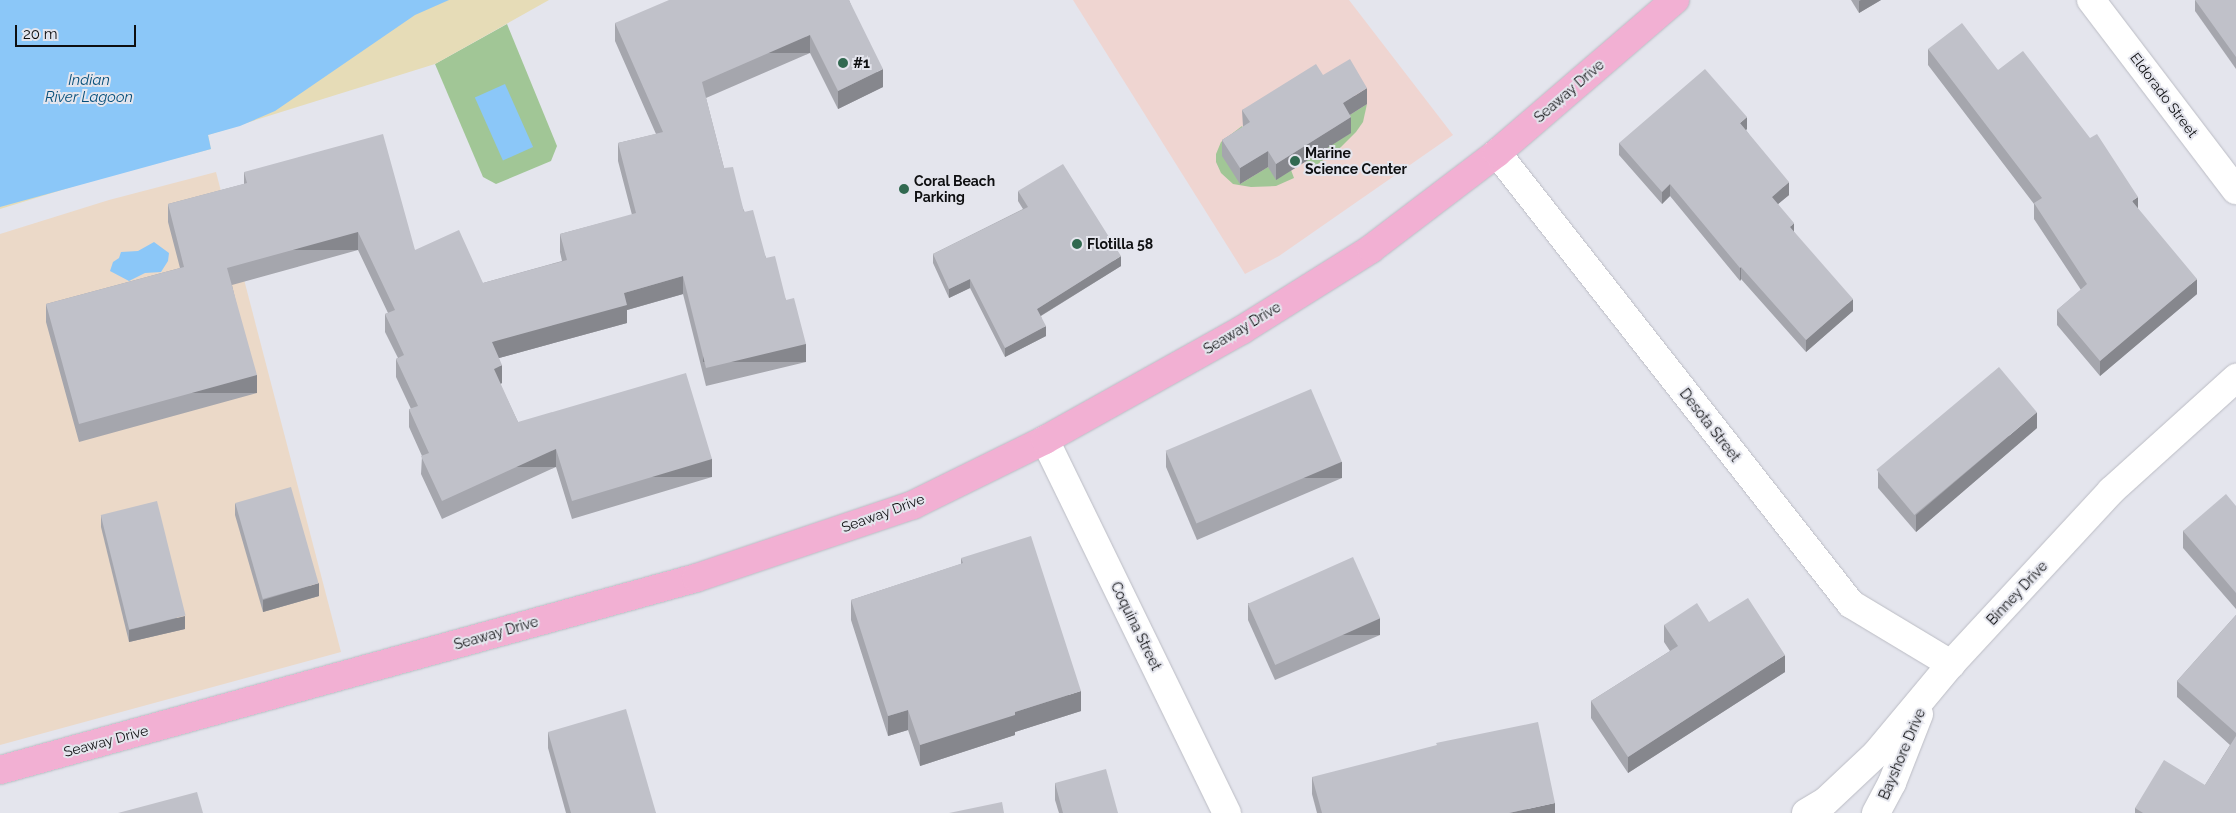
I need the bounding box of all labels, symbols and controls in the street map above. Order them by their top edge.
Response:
scale bar [18,15,139,47]
text: 20 m [23,25,58,43]
street label: Eldorado Street [2127,49,2201,141]
place label: #1 [853,55,870,71]
street label: Seaway Drive [1531,56,1607,126]
marker: #1 [837,57,849,69]
water label: Indian River Lagoon [45,71,133,106]
place label: Marine Science Center [1305,145,1407,178]
marker: Marine Science Center [1289,155,1301,167]
place label: Coral Beach Parking [914,173,996,206]
marker: Coral Beach Parking [898,183,910,195]
place label: Flotilla 58 [1087,236,1153,252]
marker: Flotilla 58 [1071,238,1083,250]
street label: Seaway Drive [1200,298,1284,358]
street label: Desota Street [1676,385,1744,465]
street label: Seaway Drive [839,490,927,536]
street label: Binney Drive [1983,558,2051,628]
street label: Coquina Street [1107,579,1165,673]
street label: Seaway Drive [452,613,540,653]
street label: Bayshore Drive [1875,706,1929,802]
street label: Seaway Drive [62,722,150,760]

